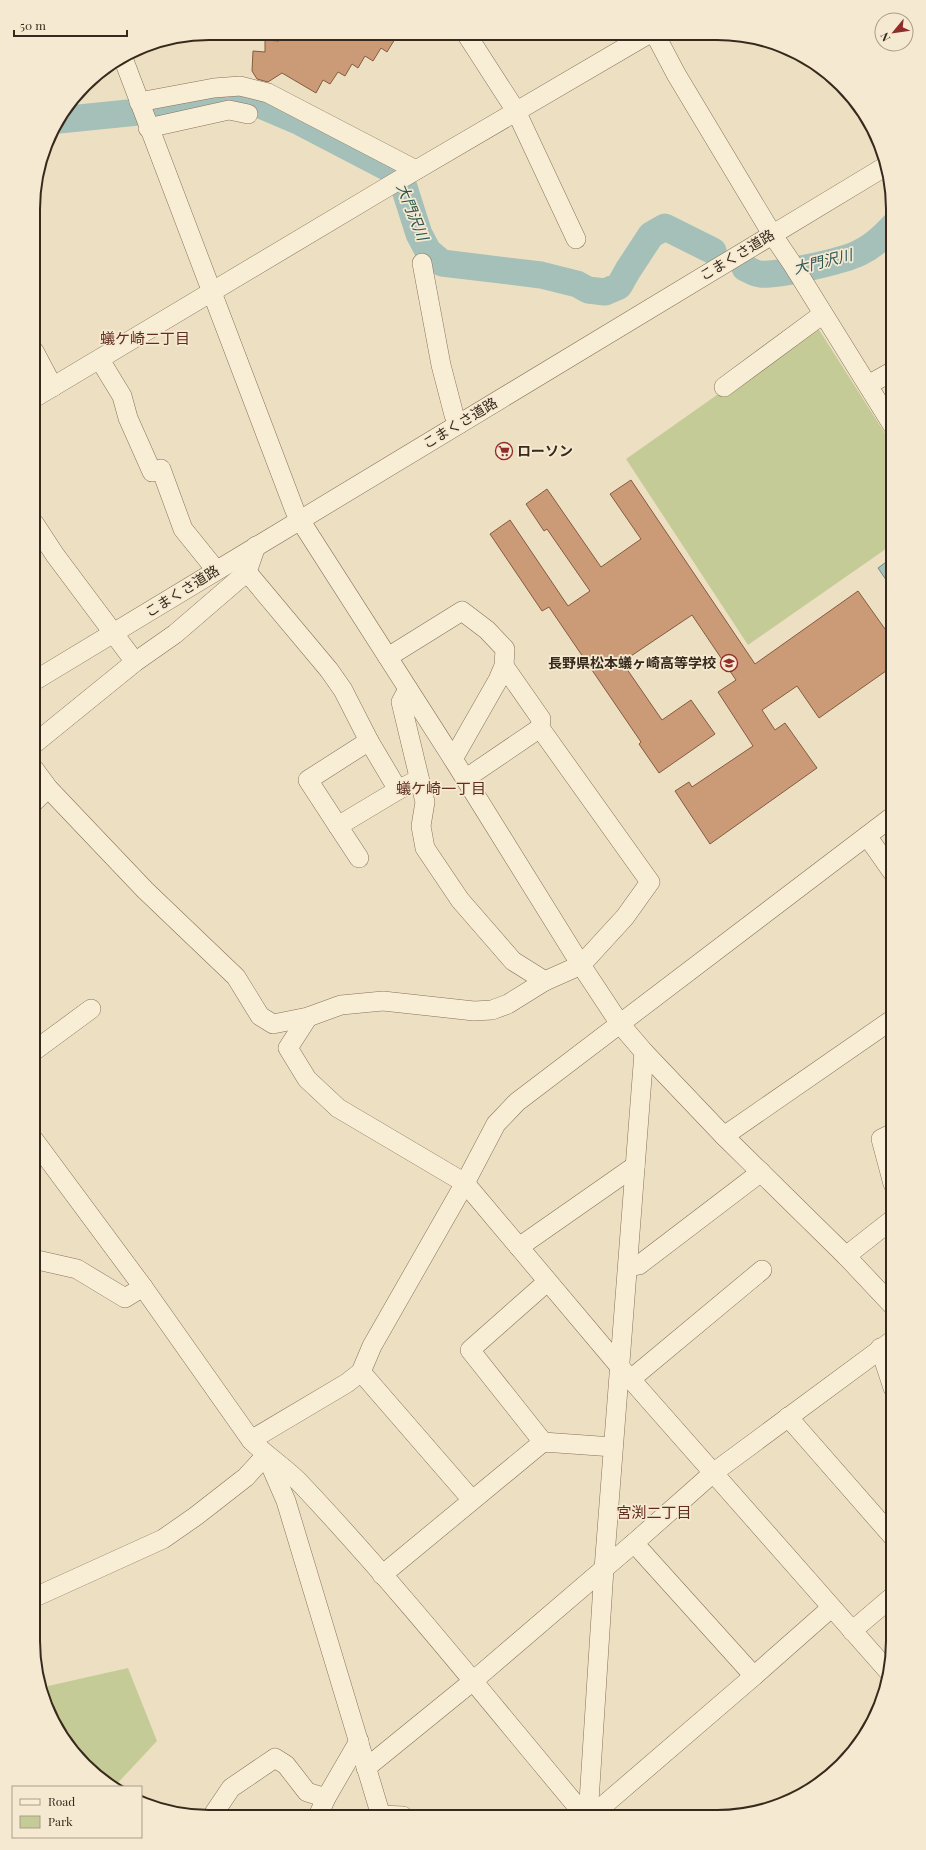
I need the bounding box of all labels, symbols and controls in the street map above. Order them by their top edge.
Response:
scale bar [14,12,127,38]
north arrow [874,12,914,52]
text: 50 m [20,17,46,33]
text: N [876,30,893,44]
water label: 大門沢川 [392,180,434,245]
street label: こまくさ道路 [696,225,778,284]
water label: 大門沢川 [791,244,856,278]
district label: 蟻ケ崎二丁目 [100,328,190,348]
street label: こまくさ道路 [419,393,501,452]
supermarket icon: ローソン [494,441,514,461]
place label: ローソン [517,441,573,460]
street label: こまくさ道路 [141,560,222,621]
place label: 長野県松本蟻ヶ崎高等学校 [548,653,716,672]
school or university icon: 長野県松本蟻ヶ崎高等学校 [719,653,739,673]
district label: 蟻ケ崎一丁目 [396,778,486,798]
district label: 宮渕二丁目 [616,1502,692,1522]
legend [12,1786,142,1838]
text: Road [48,1793,75,1809]
text: Park [48,1813,73,1829]

